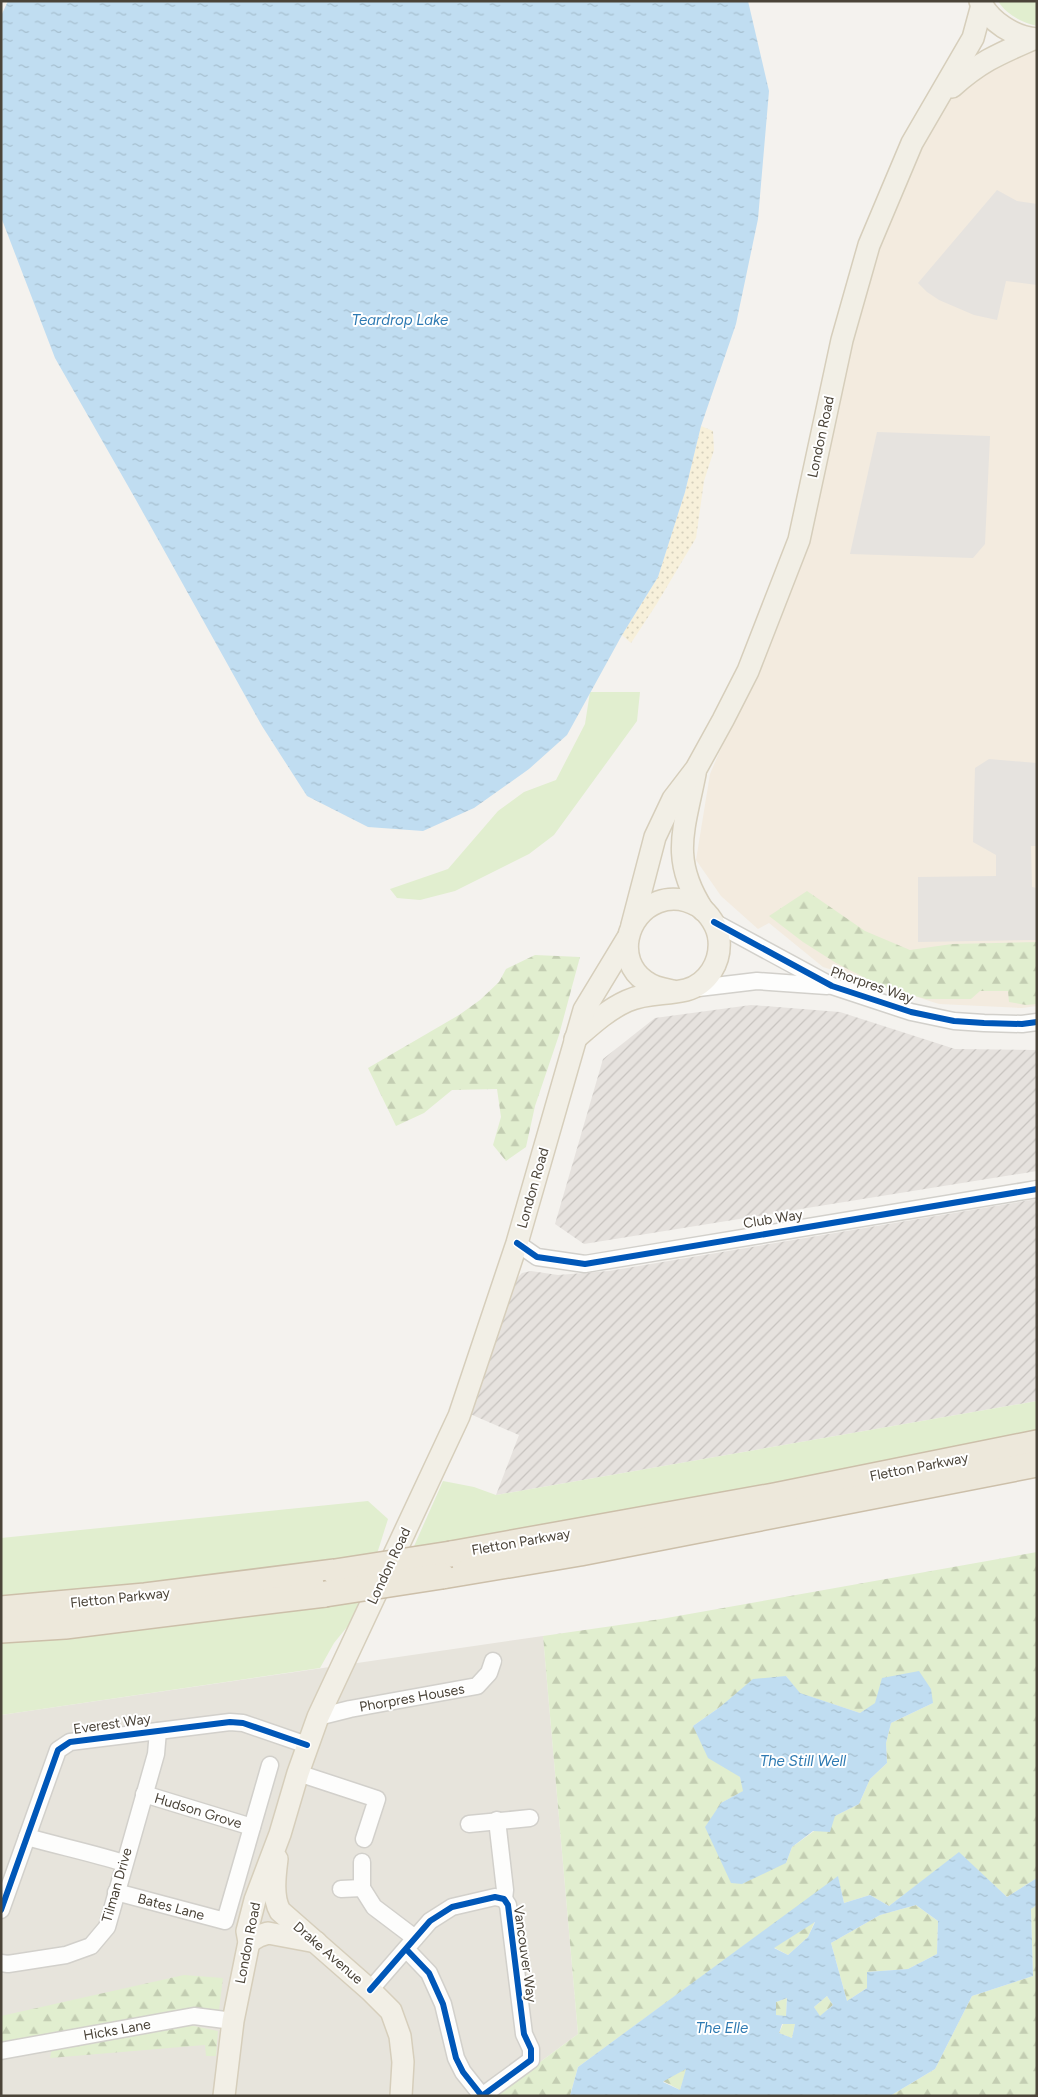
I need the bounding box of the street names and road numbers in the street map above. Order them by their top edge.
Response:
street label: London Road [804,395,838,479]
street label: Phorpres Way [828,963,916,1007]
street label: London Road [513,1146,553,1230]
street label: Club Way [742,1206,805,1232]
street label: Fletton Parkway [868,1449,970,1485]
street label: London Road [364,1525,414,1607]
street label: Fletton Parkway [470,1525,572,1559]
street label: Fletton Parkway [69,1584,171,1612]
street label: Phorpres Houses [358,1680,466,1716]
street label: Everest Way [72,1710,152,1738]
street label: Hudson Grove [152,1790,244,1832]
street label: Tilman Drive [98,1845,136,1924]
street label: Bates Lane [136,1890,207,1924]
street label: London Road [232,1901,264,1985]
street label: Vancouver Way [510,1904,540,2004]
street label: Drake Avenue [290,1918,367,1988]
street label: Hicks Lane [82,2016,152,2044]

